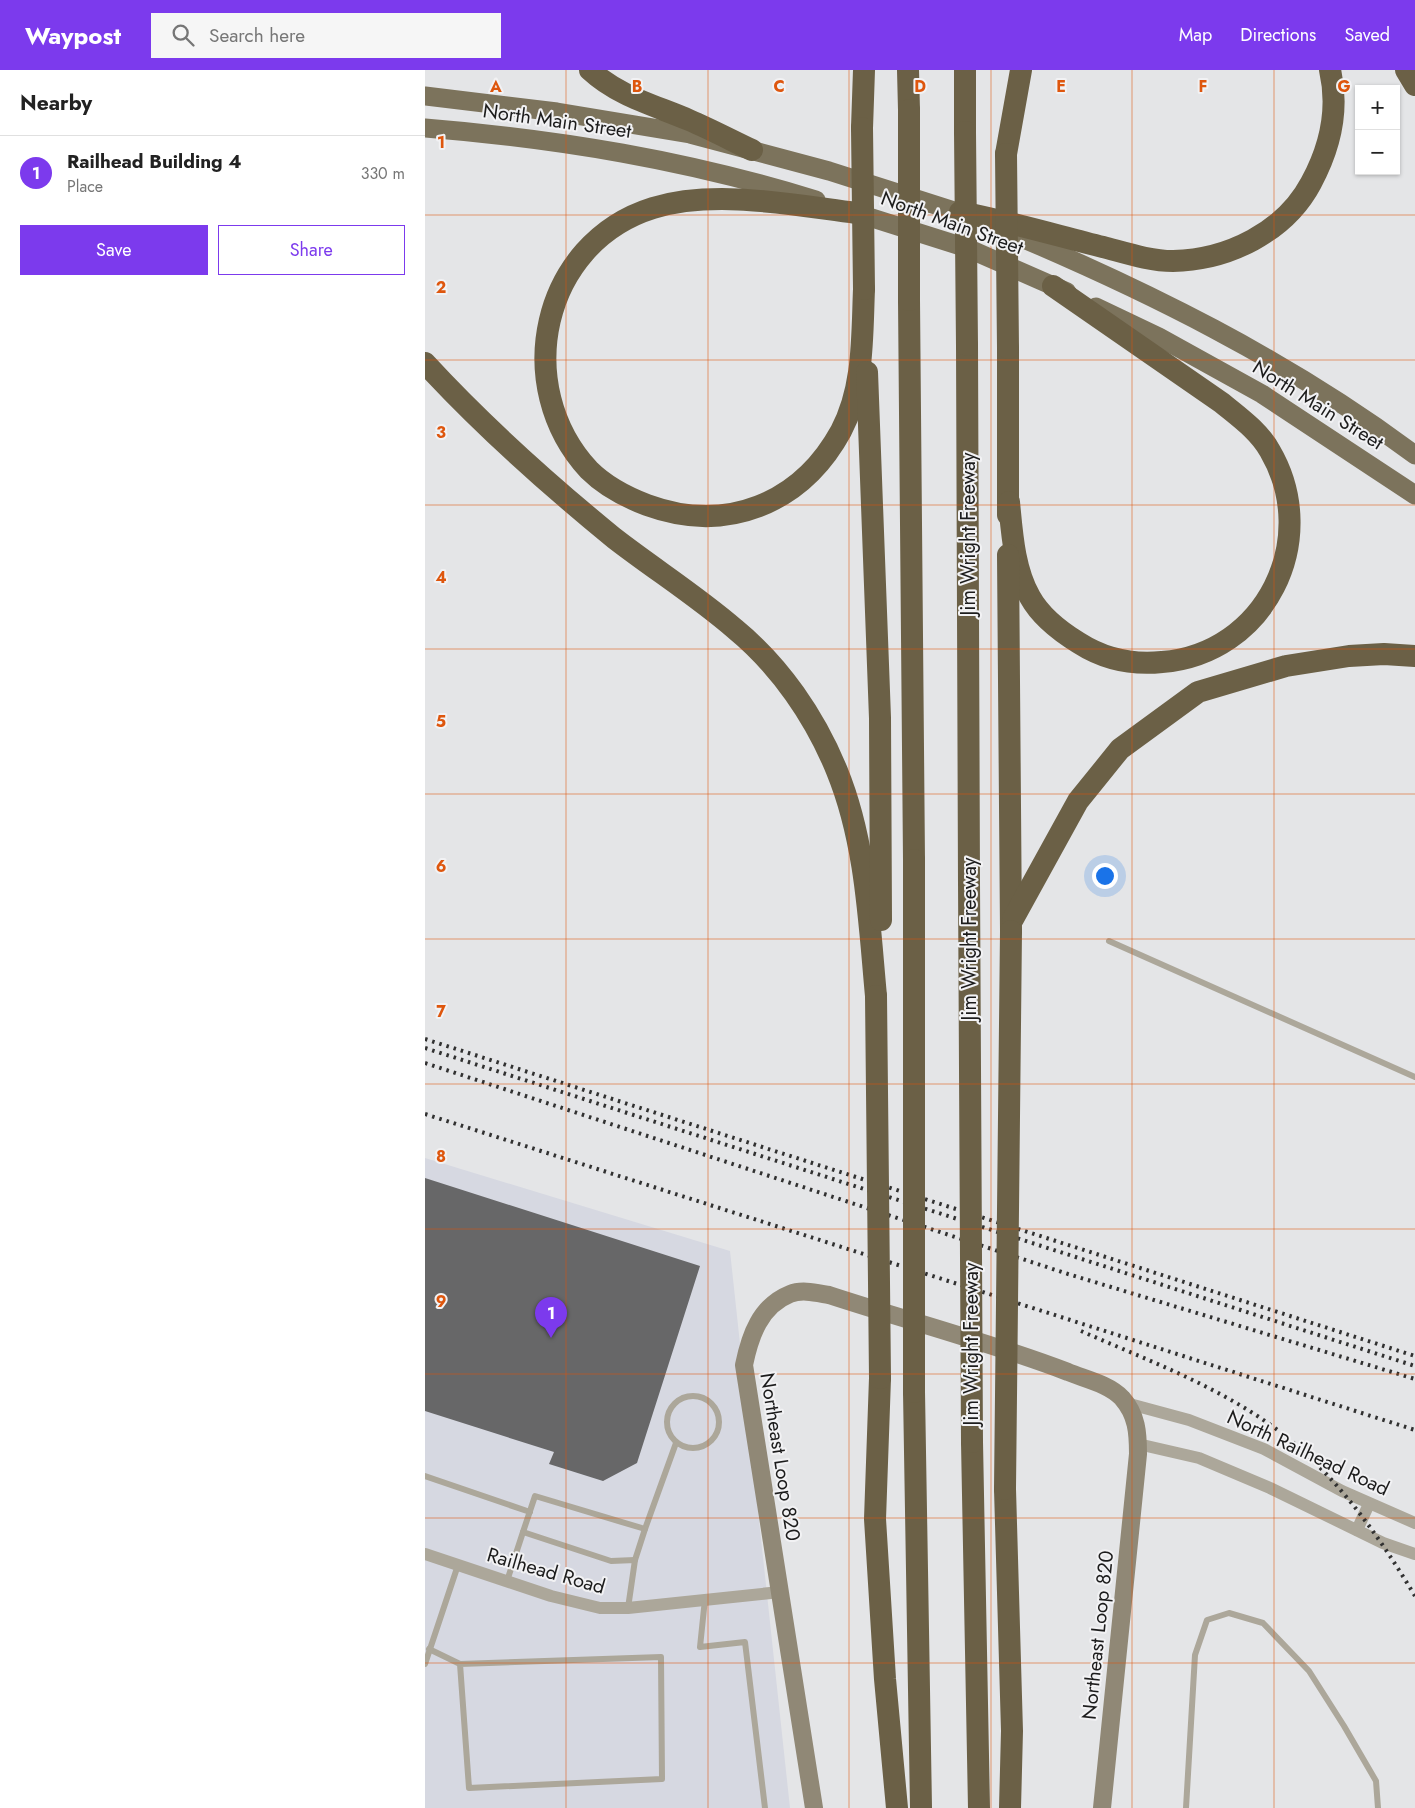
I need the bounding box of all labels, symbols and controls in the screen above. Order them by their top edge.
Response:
search box [151,13,501,58]
text: Waypost [25,18,121,53]
icon: search [169,21,197,49]
text: Search here [209,22,305,49]
text: Map [1179,22,1212,48]
text: Directions [1240,22,1316,48]
text: Saved [1344,22,1390,48]
text: A [489,75,502,98]
text: B [632,75,642,98]
text: C [773,75,785,98]
text: D [914,75,926,98]
text: E [1056,75,1066,98]
text: F [1199,75,1207,98]
text: G [1337,75,1351,98]
map controls [1355,85,1400,175]
button: + [1355,85,1400,130]
text: Nearby [20,88,92,118]
street label: North Main Street [481,96,633,146]
button: − [1355,130,1400,175]
text: 1 [437,131,445,154]
text: Railhead Building 4 [67,148,242,175]
text: 1 [32,162,40,185]
text: 330 m [361,162,405,185]
text: Place [67,175,103,198]
street label: North Main Street [877,184,1028,262]
button: Save [20,225,208,275]
button: Share [218,225,405,275]
text: 2 [436,276,446,299]
street label: North Main Street [1247,353,1389,457]
text: 3 [436,421,446,444]
street label: Jim Wright Freeway [954,452,983,619]
text: 4 [435,566,447,589]
text: 5 [436,710,446,733]
text: 6 [436,855,446,878]
street label: Jim Wright Freeway [955,857,984,1024]
your location [1092,863,1118,889]
text: 7 [436,1000,446,1023]
text: 8 [436,1145,446,1168]
street label: Jim Wright Freeway [957,1262,986,1429]
text: 9 [436,1290,446,1313]
pin: 1 [535,1297,567,1338]
street label: Northeast Loop 820 [752,1371,808,1543]
street label: North Railhead Road [1222,1403,1394,1503]
street label: Railhead Road [484,1540,608,1602]
street label: Northeast Loop 820 [1075,1549,1121,1721]

